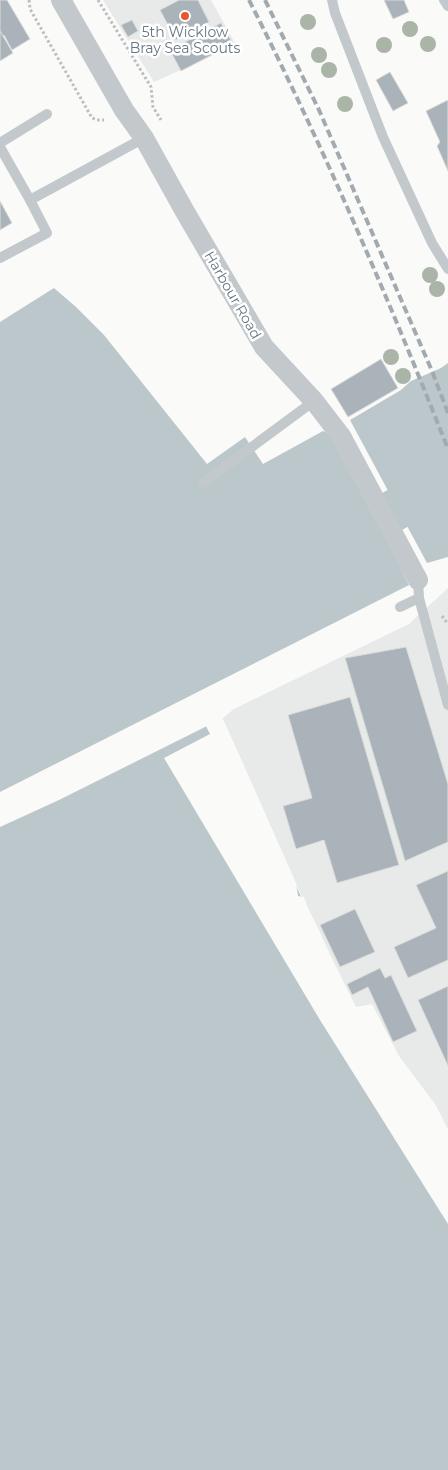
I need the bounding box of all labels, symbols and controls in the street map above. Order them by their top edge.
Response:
marker: 5th Wicklow Bray Sea Scouts [179,10,191,22]
place label: 5th Wicklow Bray Sea Scouts [130,23,241,57]
street label: Harbour Road [201,248,265,342]

